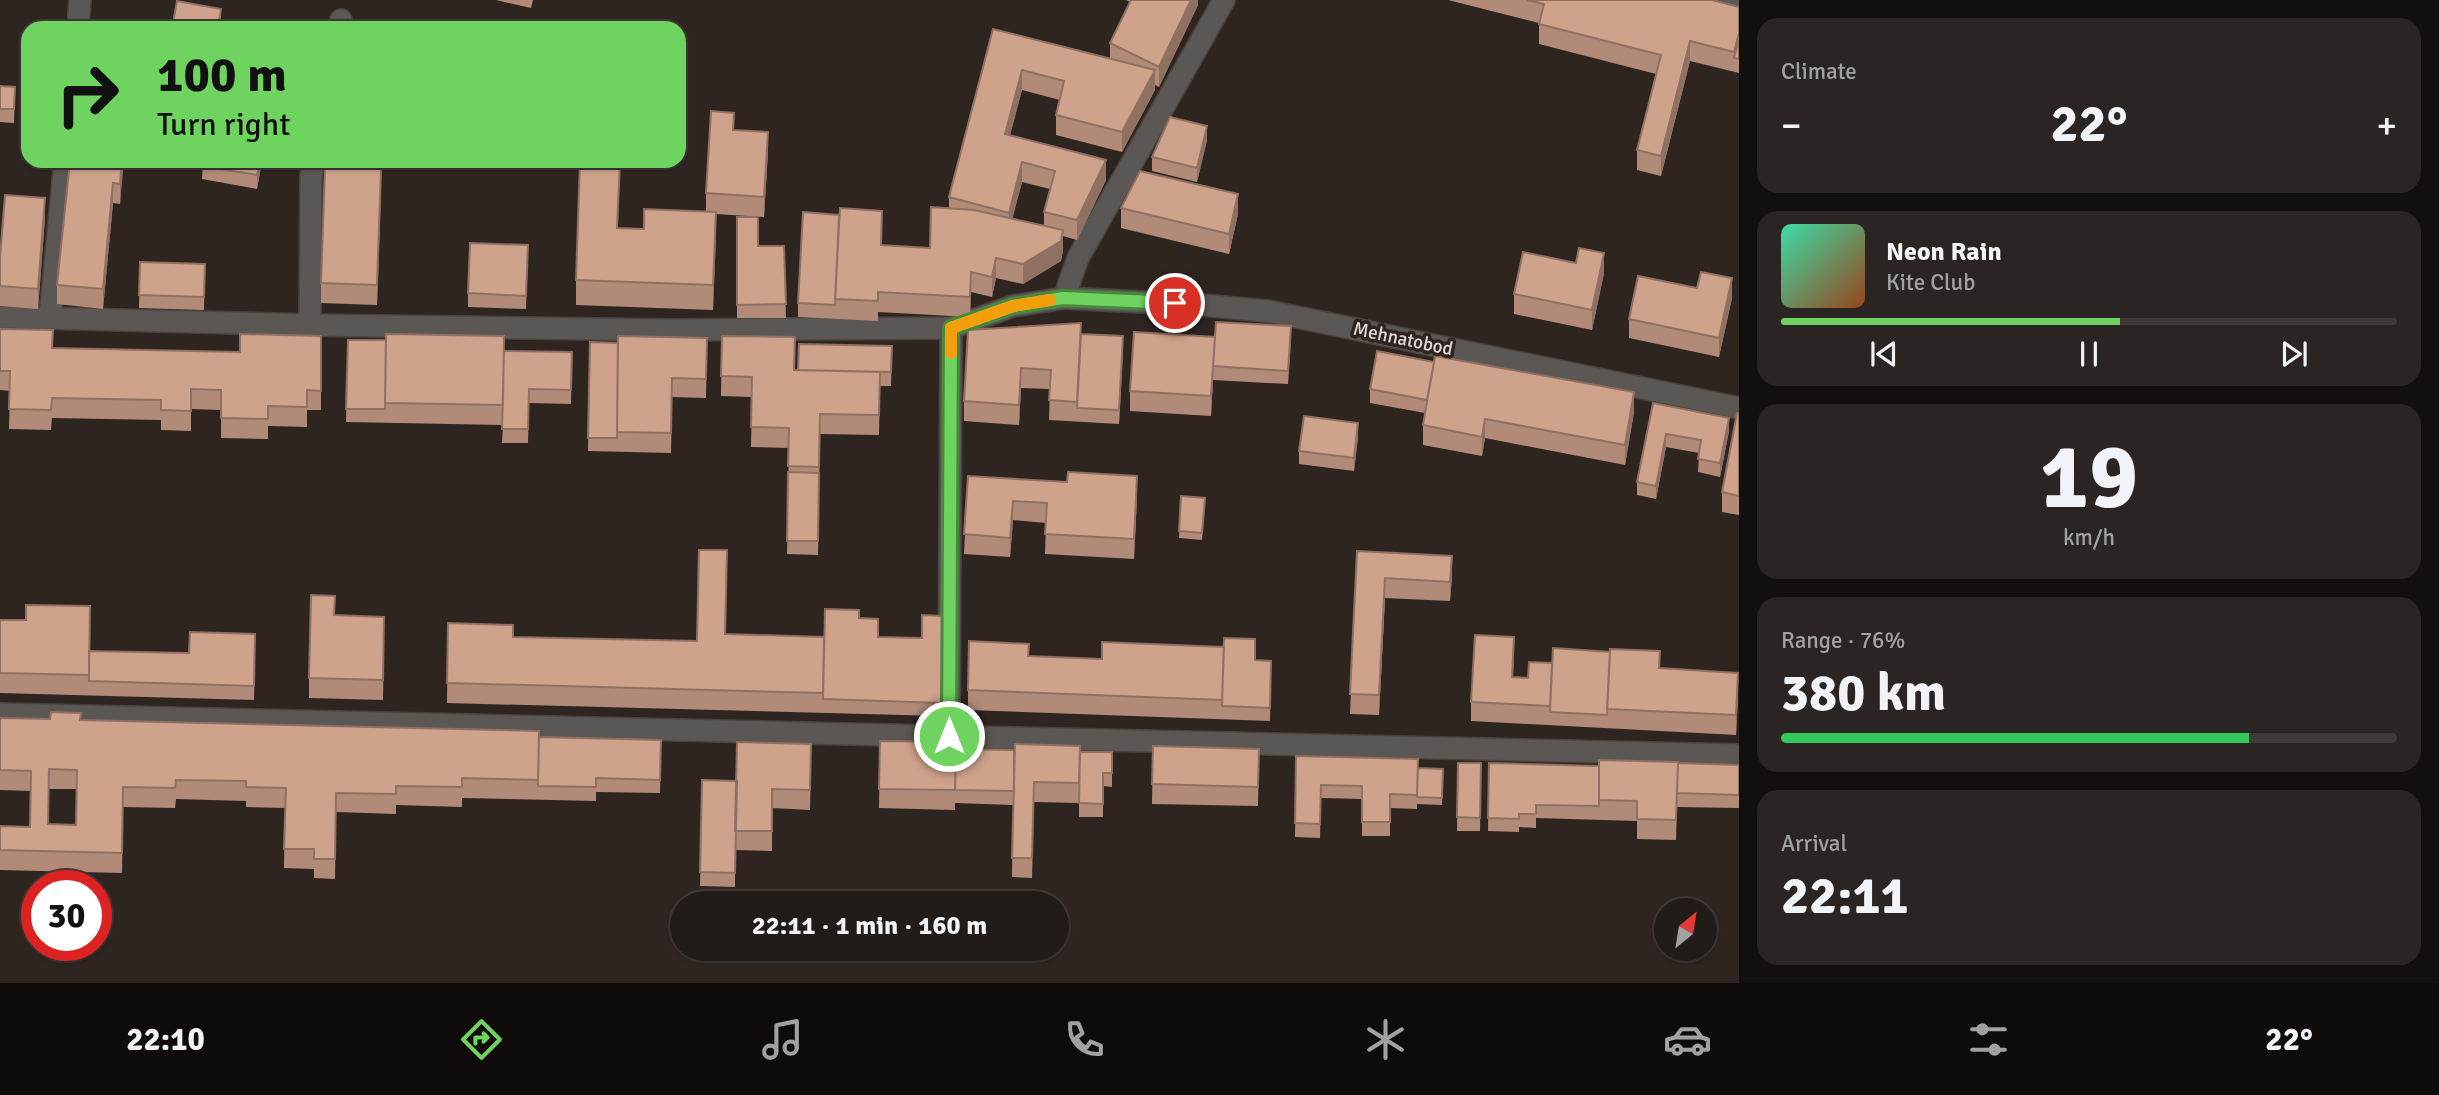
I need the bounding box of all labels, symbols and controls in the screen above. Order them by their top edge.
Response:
text: 100 m [157,45,287,105]
icon: right [42,49,133,140]
text: Climate [1781,57,1857,86]
text: 22° [2051,92,2127,156]
text: − [1781,102,1802,149]
text: + [2376,102,2397,149]
text: Turn right [157,105,290,144]
text: Neon Rain [1886,236,2002,268]
text: Kite Club [1886,268,1975,297]
pin [1145,273,1205,333]
icon: arrive [1156,284,1194,322]
street label: Mehnatobod [1351,317,1455,361]
icon: previous [1865,335,1903,373]
icon: pause [2070,335,2108,373]
icon: next [2275,335,2313,373]
text: 19 [2040,421,2138,534]
text: km/h [2063,523,2115,552]
text: Range · 76% [1781,626,1905,655]
text: 380 km [1781,661,1946,725]
position arrow [912,699,986,773]
text: Arrival [1781,829,1847,858]
text: 22:11 [1781,864,1909,928]
speed limit sign: 30 [21,870,112,961]
north arrow [1654,898,1717,961]
map controls [1654,898,1717,961]
text: 22:11 · 1 min · 160 m [752,910,987,942]
icon: directions [457,1015,506,1064]
icon: music [758,1015,807,1064]
icon: phone [1060,1015,1109,1064]
icon: climate [1361,1015,1410,1064]
icon: car [1663,1015,1712,1064]
icon: filters [1964,1015,2013,1064]
text: 22:10 [126,1020,205,1059]
text: 22° [2265,1020,2313,1059]

